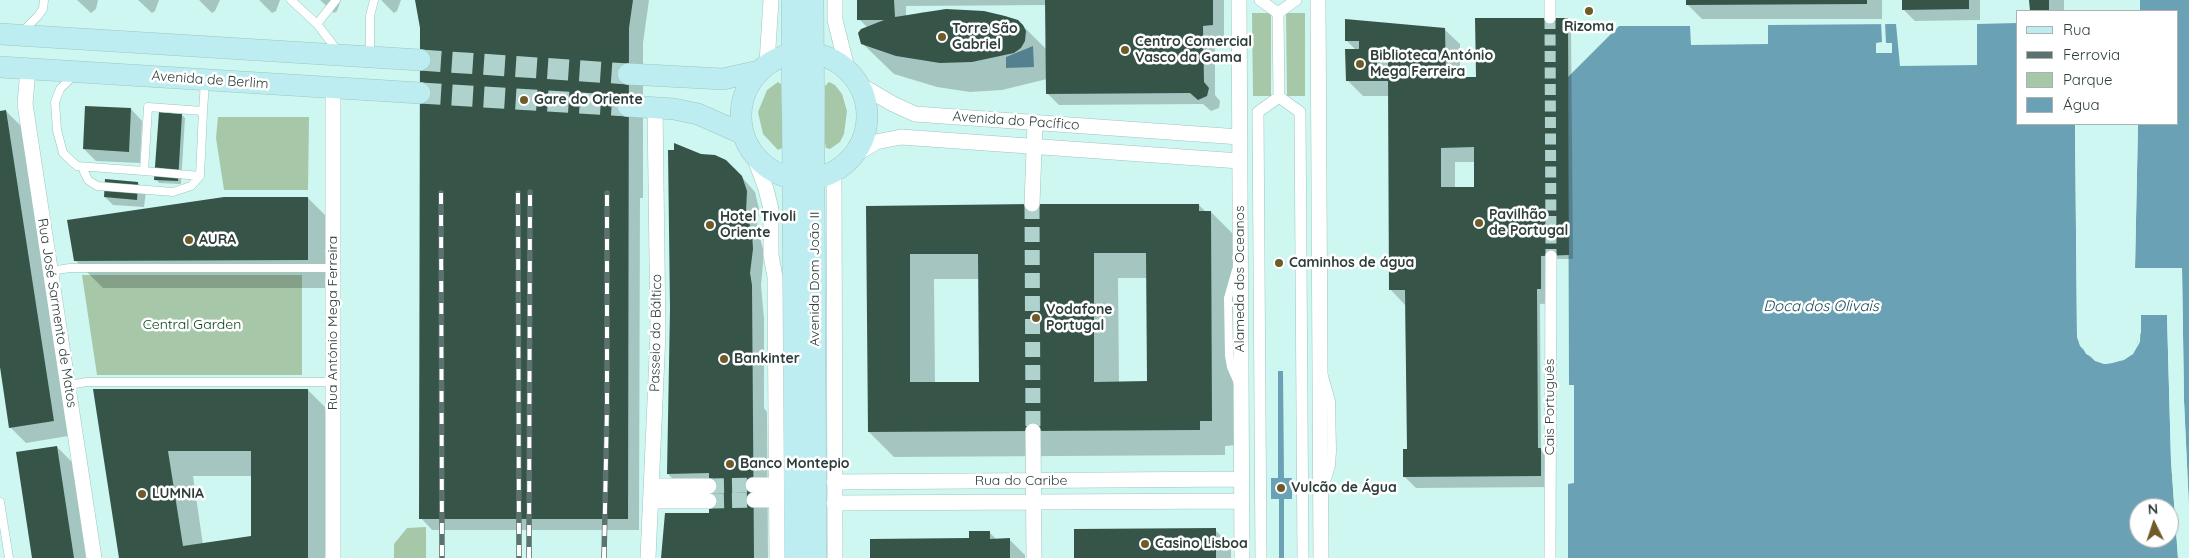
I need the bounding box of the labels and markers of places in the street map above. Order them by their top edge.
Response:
marker: Rizoma [1583,5,1595,17]
place label: Rizoma [1564,19,1614,35]
place label: Torre São Gabriel [952,21,1018,54]
marker: Torre São Gabriel [936,31,948,43]
place label: Centro Comercial Vasco da Gama [1135,34,1252,66]
marker: Centro Comercial Vasco da Gama [1119,44,1131,56]
place label: Biblioteca António Mega Ferreira [1370,48,1493,80]
marker: Biblioteca António Mega Ferreira [1354,58,1366,70]
place label: Gare do Oriente [534,92,643,108]
marker: Gare do Oriente [518,94,530,106]
place label: Pavilhão de Portugal [1489,207,1568,240]
place label: Hotel Tivoli Oriente [720,209,796,242]
marker: Pavilhão de Portugal [1473,217,1485,229]
marker: Hotel Tivoli Oriente [704,219,716,231]
place label: AURA [199,232,236,248]
marker: AURA [183,234,195,246]
place label: Caminhos de água [1289,255,1414,271]
marker: Caminhos de água [1273,257,1285,269]
place label: Vodafone Portugal [1046,302,1113,334]
marker: Vodafone Portugal [1030,312,1042,324]
place label: Bankinter [734,351,800,367]
marker: Bankinter [718,353,730,365]
place label: Banco Montepio [740,456,850,472]
marker: Banco Montepio [724,458,736,470]
place label: Vulcão de Água [1291,480,1397,496]
marker: Vulcão de Água [1275,482,1287,494]
place label: LUMNIA [152,486,204,502]
marker: LUMNIA [136,488,148,500]
place label: Casino Lisboa [1155,536,1248,552]
marker: Casino Lisboa [1139,538,1151,550]

